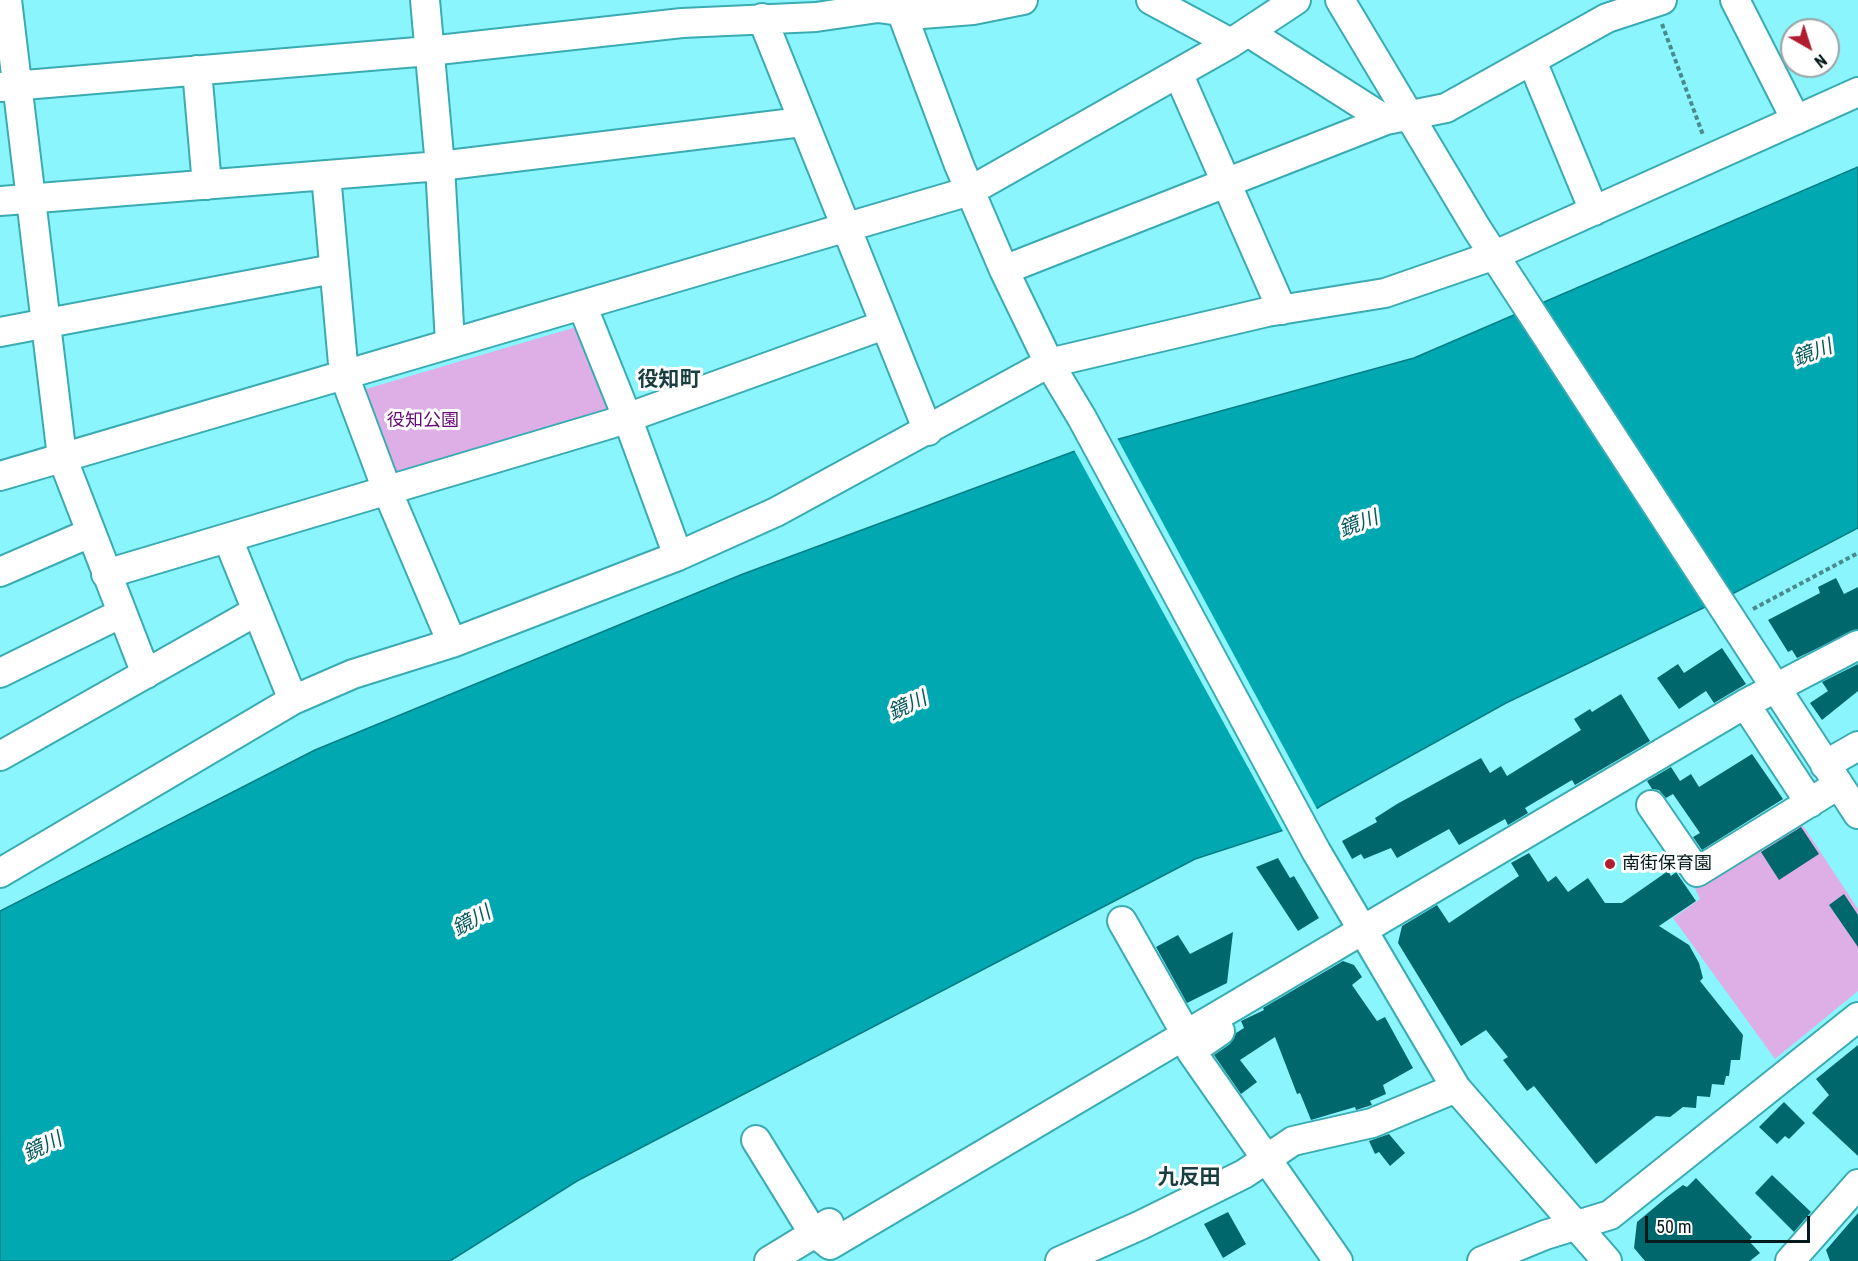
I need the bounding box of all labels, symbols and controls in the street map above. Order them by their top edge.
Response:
north arrow [1780,18,1840,78]
text: N [1811,50,1830,71]
water label: 鏡川 [1790,336,1836,372]
district label: 役知町 [638,368,700,394]
park label: 役知公園 [387,410,459,432]
water label: 鏡川 [1336,507,1382,543]
water label: 鏡川 [885,688,931,726]
place label: 南街保育園 [1622,853,1712,875]
marker: 南街保育園 [1603,857,1617,871]
water label: 鏡川 [449,902,495,942]
water label: 鏡川 [20,1128,66,1168]
district label: 九反田 [1158,1166,1220,1192]
scale bar [1648,1204,1813,1242]
text: 50 m [1656,1216,1691,1237]

